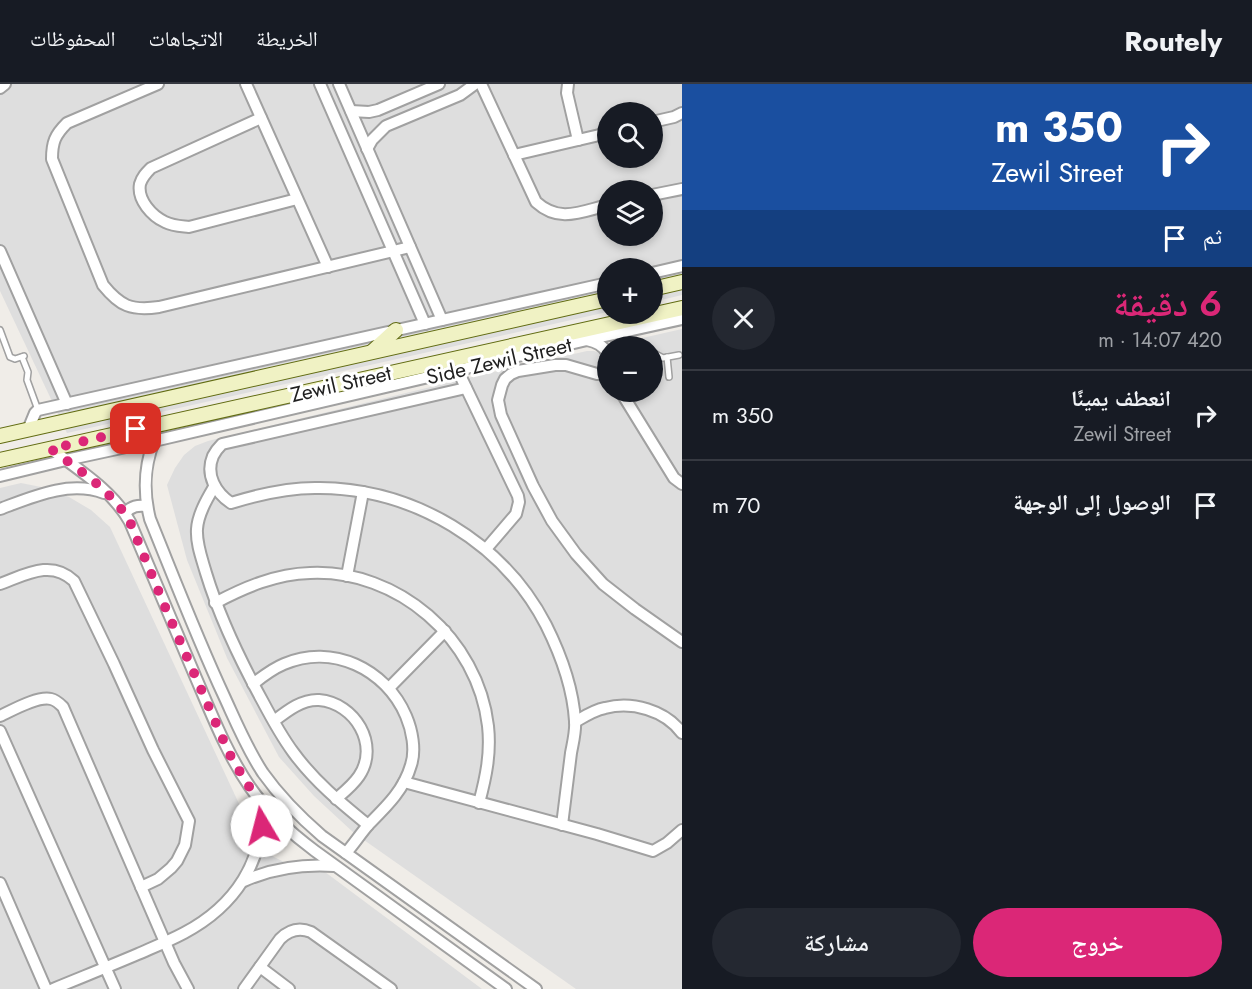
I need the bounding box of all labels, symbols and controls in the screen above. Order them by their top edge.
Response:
text: Routely [1124,21,1222,62]
text: المحفوظات [30,24,115,54]
text: الاتجاهات [148,24,223,54]
text: الخريطة [256,24,318,54]
text: 350 m [995,97,1123,158]
map controls [597,102,663,402]
button: search [597,102,663,168]
icon: right [1144,108,1222,186]
text: Zewil Street [991,153,1123,192]
button: layers [597,180,663,246]
text: ثم [1203,220,1222,252]
icon: arrive [1158,222,1191,255]
button: + [597,258,663,324]
text: 6 دقيقة [1113,277,1222,329]
button: close [712,287,775,350]
text: 420 m · 14:07 [1098,326,1222,355]
street label: Side Zewil Street [423,330,575,392]
button: − [597,336,663,402]
street label: Zewil Street [288,358,394,410]
text: انعطف يمينًا [1071,382,1171,414]
text: 350 m [712,399,773,431]
icon: right [1189,399,1222,432]
pin [110,403,161,454]
icon: arrive [119,412,152,445]
text: Zewil Street [1074,420,1171,449]
text: الوصول إلى الوجهة [1013,486,1171,518]
text: 70 m [712,489,761,521]
icon: arrive [1189,489,1222,522]
position arrow [230,794,294,858]
button: مشاركة [712,908,961,977]
button: خروج [973,908,1222,977]

